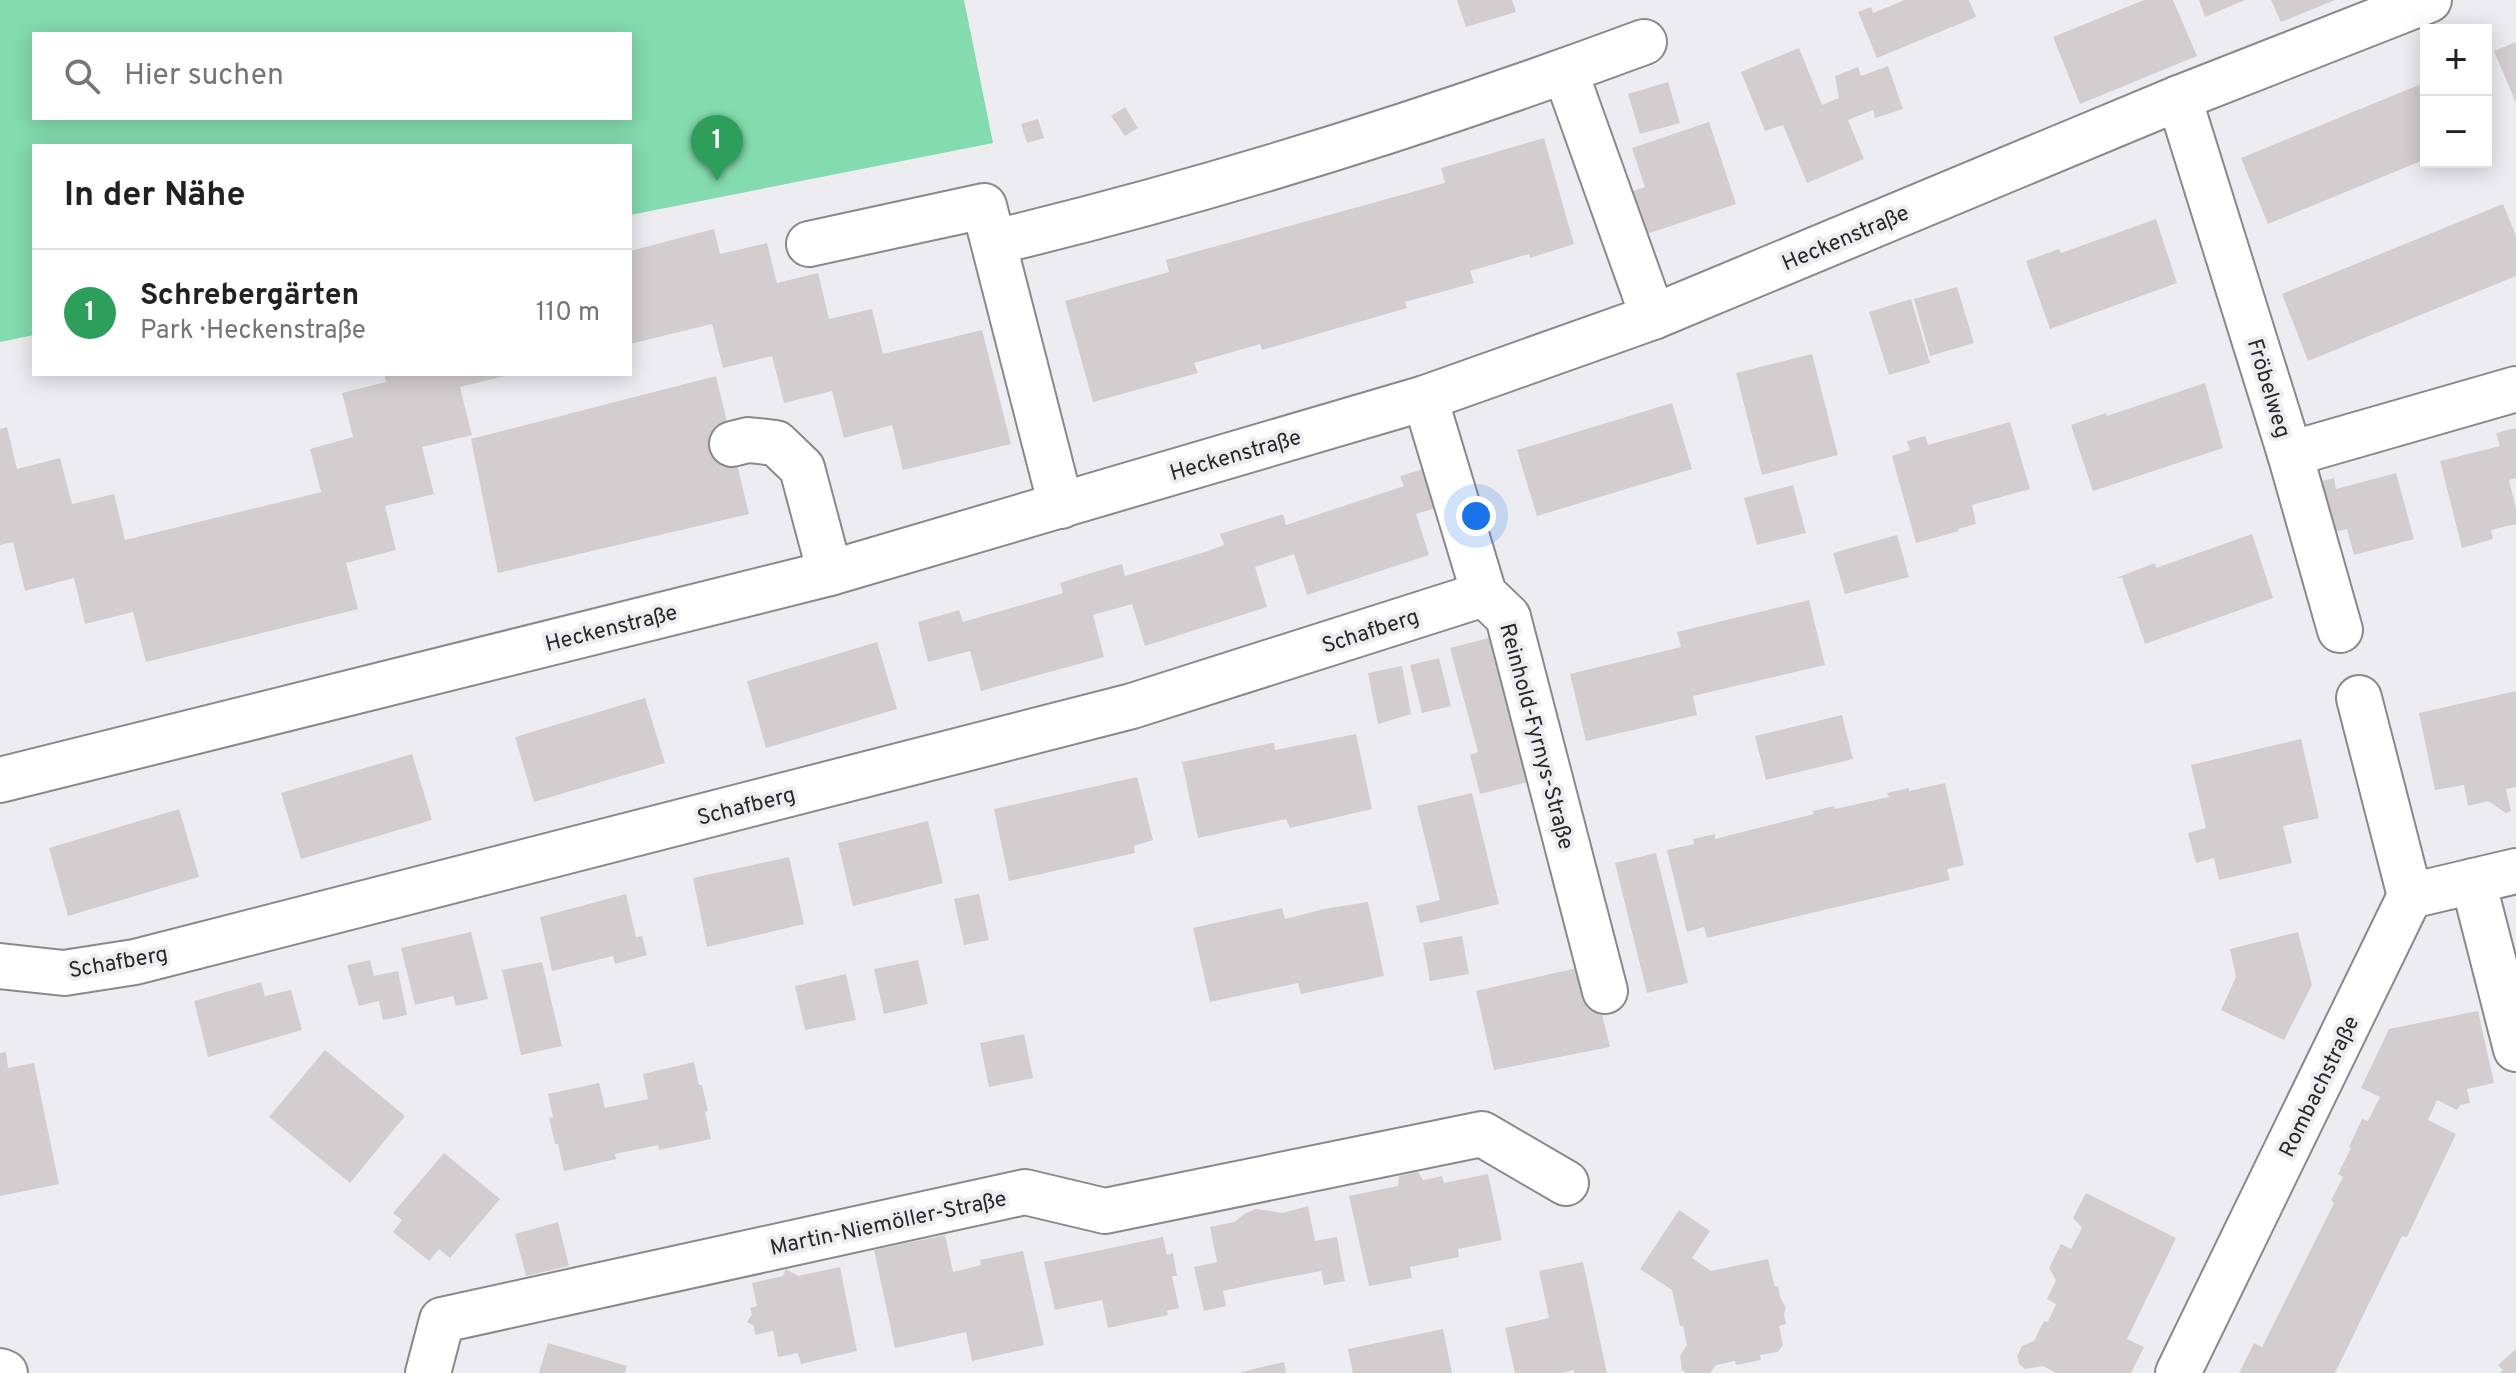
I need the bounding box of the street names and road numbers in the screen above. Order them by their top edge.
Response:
street label: Heckenstraße [1778,200,1914,278]
street label: Fröbelweg [2240,336,2295,441]
street label: Heckenstraße [1167,425,1304,488]
street label: Heckenstraße [543,600,681,659]
street label: Schafberg [1319,604,1423,661]
street label: Reinhold-Fyrnys-Straße [1492,621,1579,853]
street label: Schafberg [695,782,799,833]
street label: Schafberg [67,941,170,985]
street label: Rombachstraße [2274,1012,2366,1162]
street label: Martin-Niemöller-Straße [768,1186,1009,1263]

